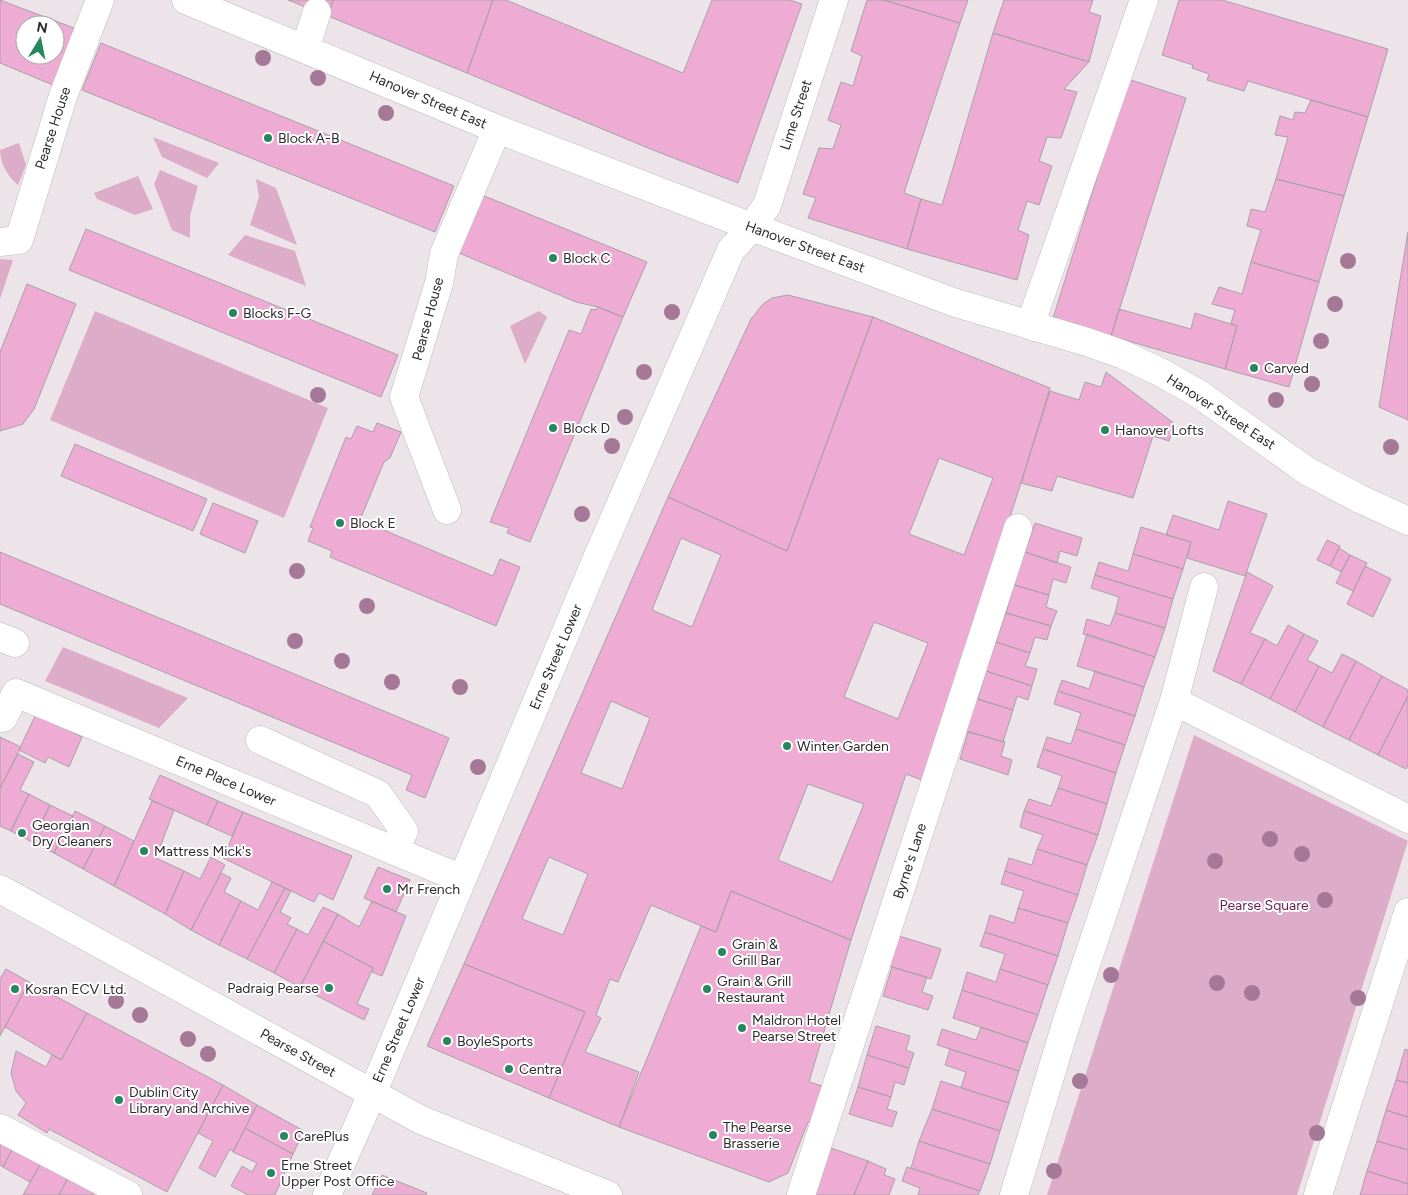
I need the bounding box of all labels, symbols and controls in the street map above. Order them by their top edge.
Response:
north arrow [15,15,65,65]
text: N [35,18,49,37]
street label: Hanover Street East [367,68,489,132]
street label: Lime Street [777,78,815,152]
street label: Pearse House [32,84,74,171]
place label: Block A-B [278,130,339,147]
marker: Block A-B [262,132,274,144]
street label: Hanover Street East [743,217,867,277]
place label: Block C [563,250,611,267]
marker: Block C [547,252,559,264]
street label: Pearse House [409,275,447,363]
place label: Blocks F-G [243,305,312,322]
marker: Blocks F-G [227,307,239,319]
place label: Carved [1264,360,1309,377]
marker: Carved [1248,362,1260,374]
street label: Hanover Street East [1163,370,1279,454]
place label: Block D [563,420,610,437]
marker: Block D [547,422,559,434]
place label: Hanover Lofts [1115,422,1204,439]
marker: Hanover Lofts [1099,424,1111,436]
place label: Block E [350,515,396,532]
marker: Block E [334,517,346,529]
street label: Erne Street Lower [526,601,586,712]
place label: Winter Garden [797,738,889,755]
marker: Winter Garden [781,740,793,752]
street label: Erne Place Lower [173,752,279,810]
place label: Georgian Dry Cleaners [32,817,112,850]
street label: Byrne's Lane [890,821,930,901]
marker: Georgian Dry Cleaners [16,827,28,839]
place label: Mattress Mick's [154,843,251,860]
marker: Mattress Mick's [138,845,150,857]
place label: Mr French [397,881,460,898]
marker: Mr French [381,883,393,895]
park label: Pearse Square [1219,897,1309,914]
place label: Grain & Grill Bar [732,936,781,969]
marker: Grain & Grill Bar [716,946,728,958]
place label: Grain & Grill Restaurant [717,973,791,1006]
street label: Erne Street Lower [369,974,429,1085]
place label: Padraig Pearse [227,980,319,997]
place label: Kosran ECV Ltd. [25,981,126,998]
marker: Padraig Pearse [323,982,335,994]
marker: Kosran ECV Ltd. [9,983,21,995]
marker: Grain & Grill Restaurant [701,983,713,995]
place label: Maldron Hotel Pearse Street [752,1012,841,1045]
marker: Maldron Hotel Pearse Street [736,1022,748,1034]
street label: Pearse Street [257,1025,339,1081]
place label: BoyleSports [457,1033,533,1050]
marker: BoyleSports [441,1035,453,1047]
place label: Centra [519,1061,562,1078]
marker: Centra [503,1063,515,1075]
place label: Dublin City Library and Archive [129,1084,250,1117]
marker: Dublin City Library and Archive [113,1094,125,1106]
place label: The Pearse Brasserie [723,1119,792,1152]
place label: CarePlus [294,1128,349,1145]
marker: The Pearse Brasserie [707,1129,719,1141]
marker: CarePlus [278,1130,290,1142]
place label: Erne Street Upper Post Office [281,1157,395,1190]
marker: Erne Street Upper Post Office [265,1167,277,1179]

